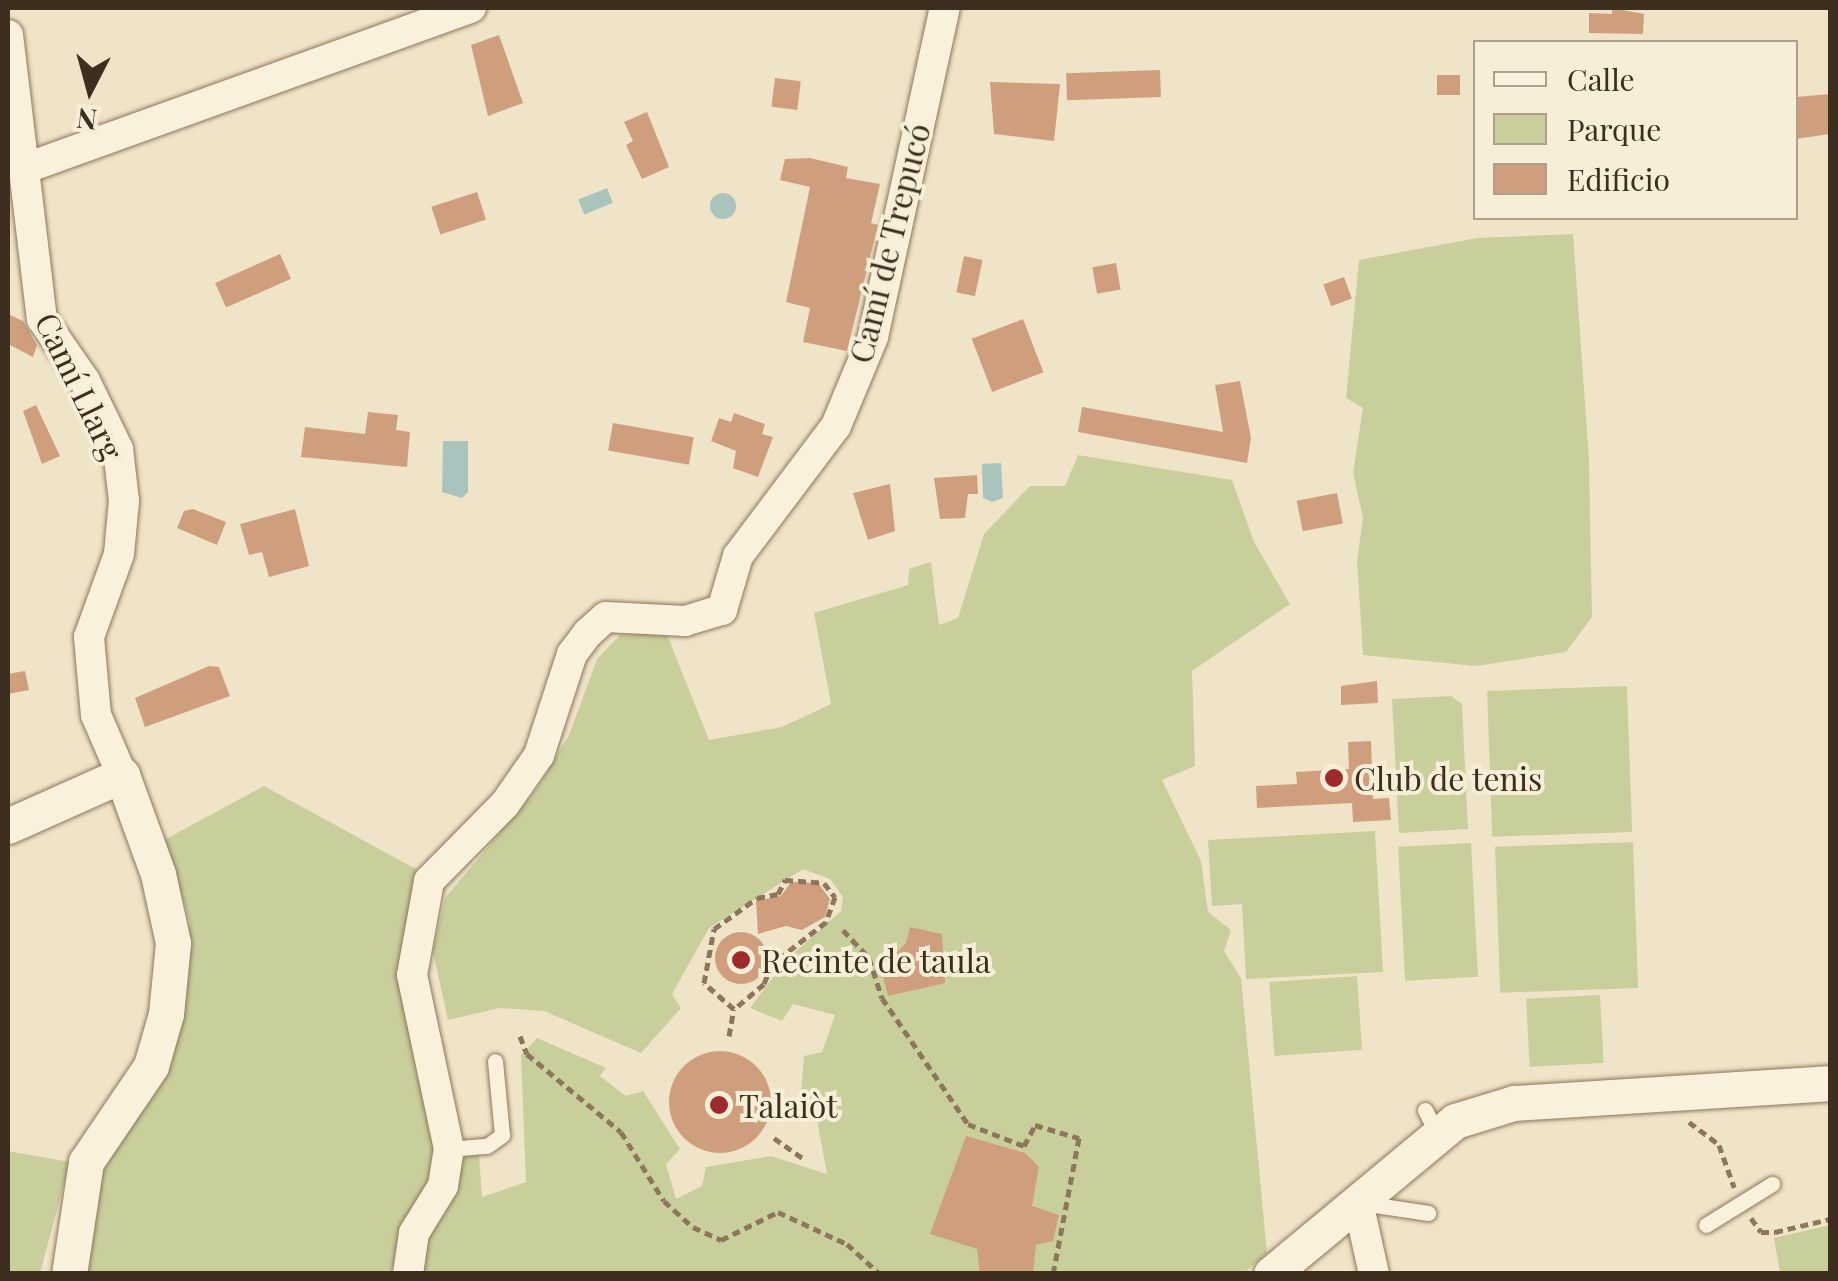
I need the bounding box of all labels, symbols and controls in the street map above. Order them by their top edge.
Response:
north arrow [40,40,140,140]
legend [1473,40,1798,220]
text: Calle [1567,59,1635,99]
text: N [75,101,99,140]
text: Parque [1567,109,1662,149]
street label: Camí de Trepucó [841,119,937,367]
text: Edificio [1567,159,1670,199]
street label: Camí Llarg [28,306,132,466]
place label: Club de tenis [1354,759,1543,797]
marker: Club de tenis [1323,767,1345,789]
place label: Recinte de taula [761,941,991,979]
marker: Recinte de taula [730,949,752,971]
place label: Talaiòt [739,1086,838,1124]
marker: Talaiòt [708,1094,730,1116]

